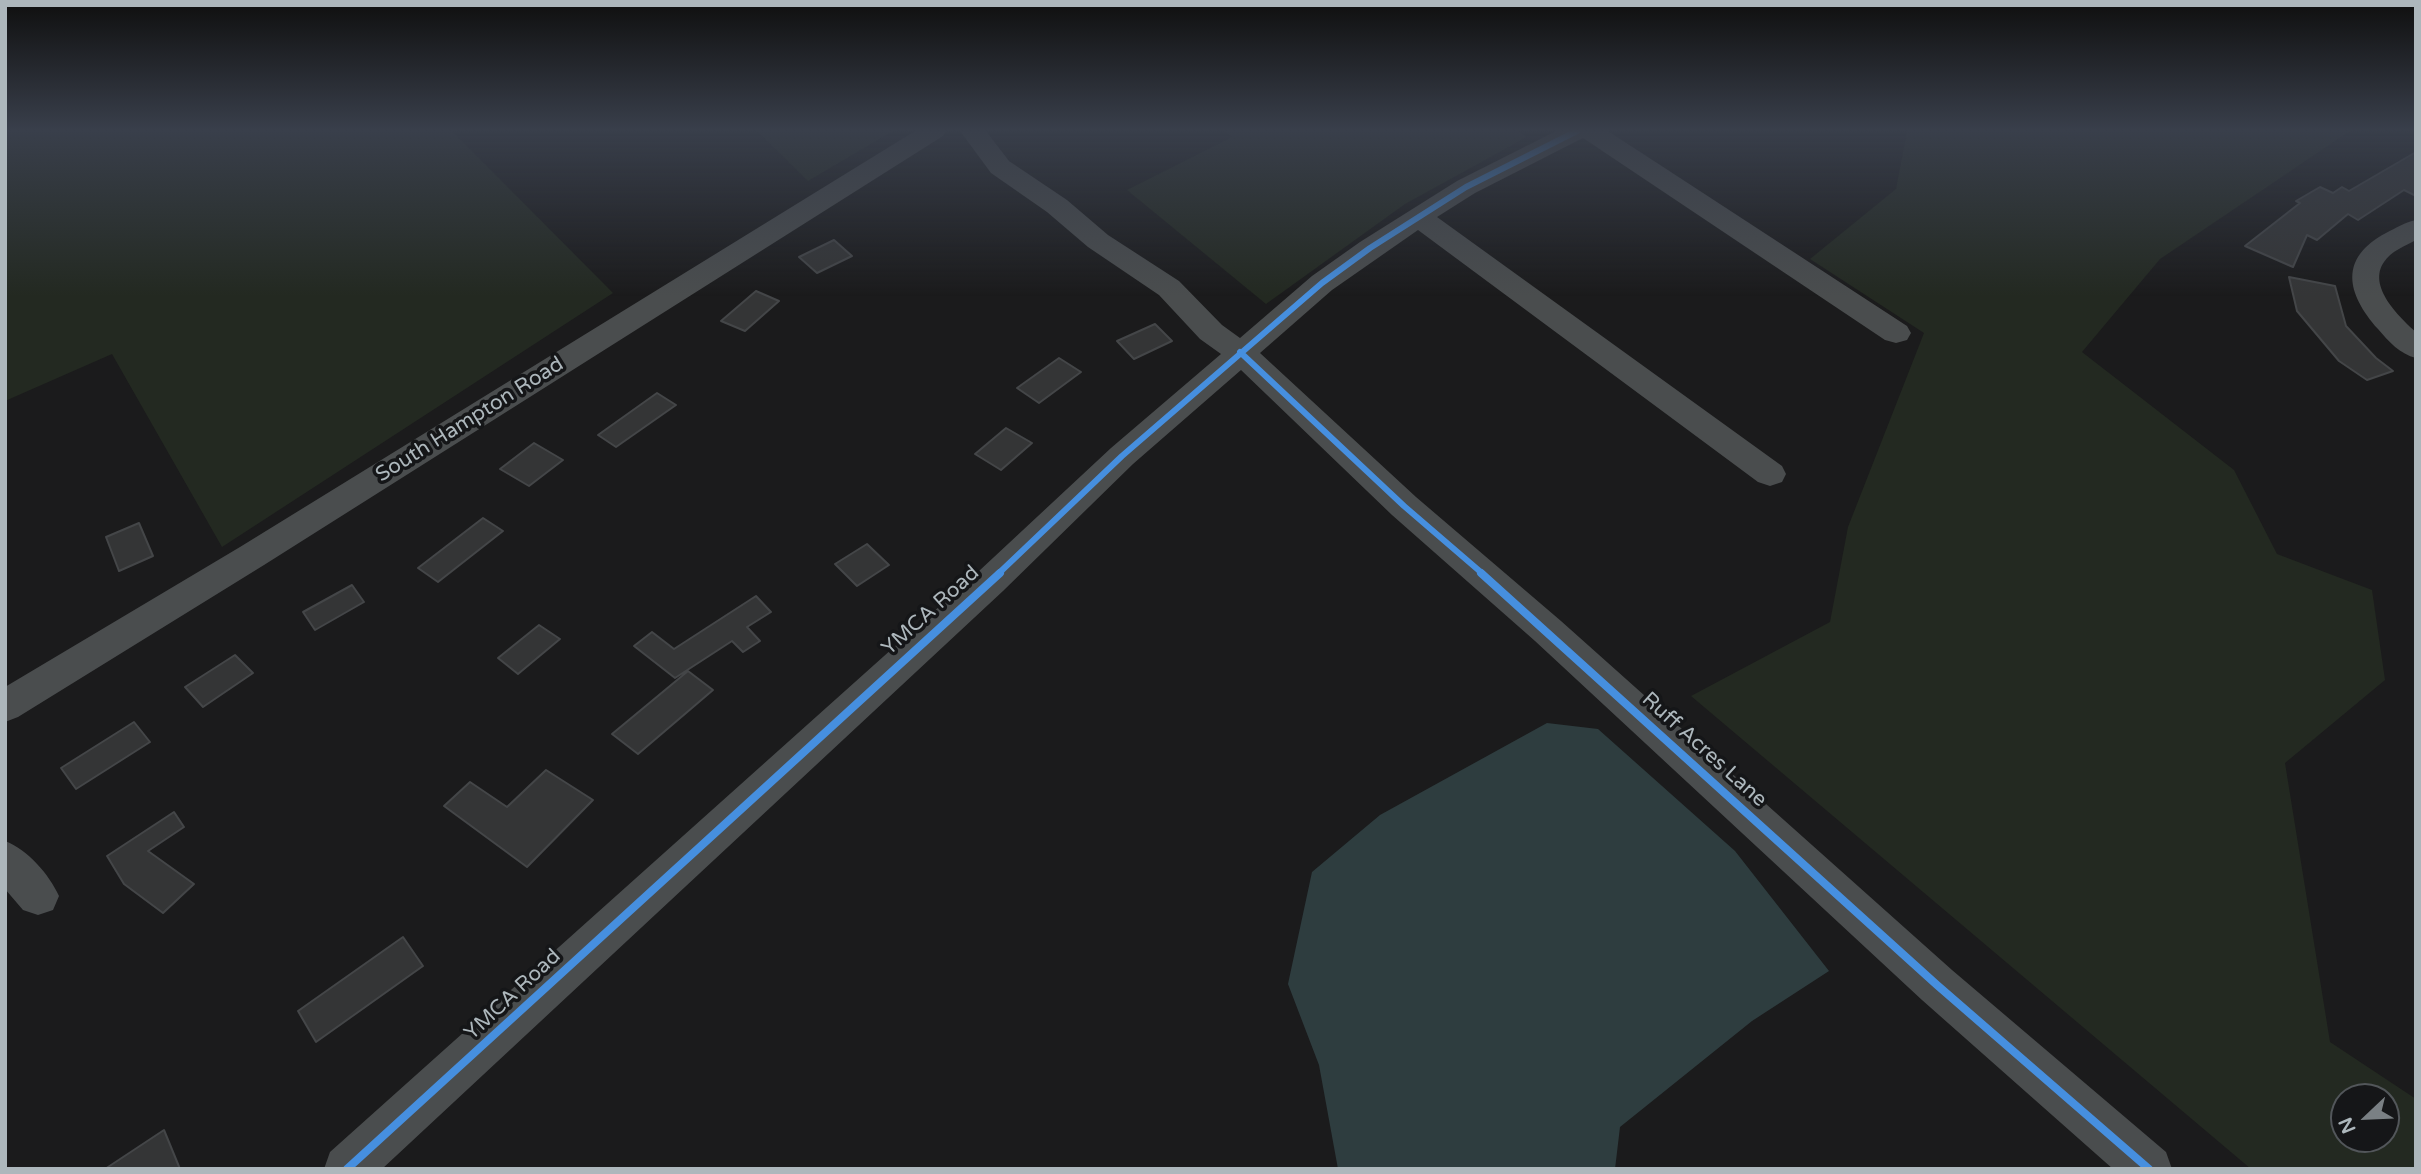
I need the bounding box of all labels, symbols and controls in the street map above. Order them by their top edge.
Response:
street label: South Hampton Road [372,352,568,488]
street label: YMCA Road [877,561,985,661]
street label: Ruff Acres Lane [1636,687,1772,813]
street label: YMCA Road [460,944,566,1046]
north arrow [2330,1083,2400,1153]
text: N [2334,1114,2361,1137]

